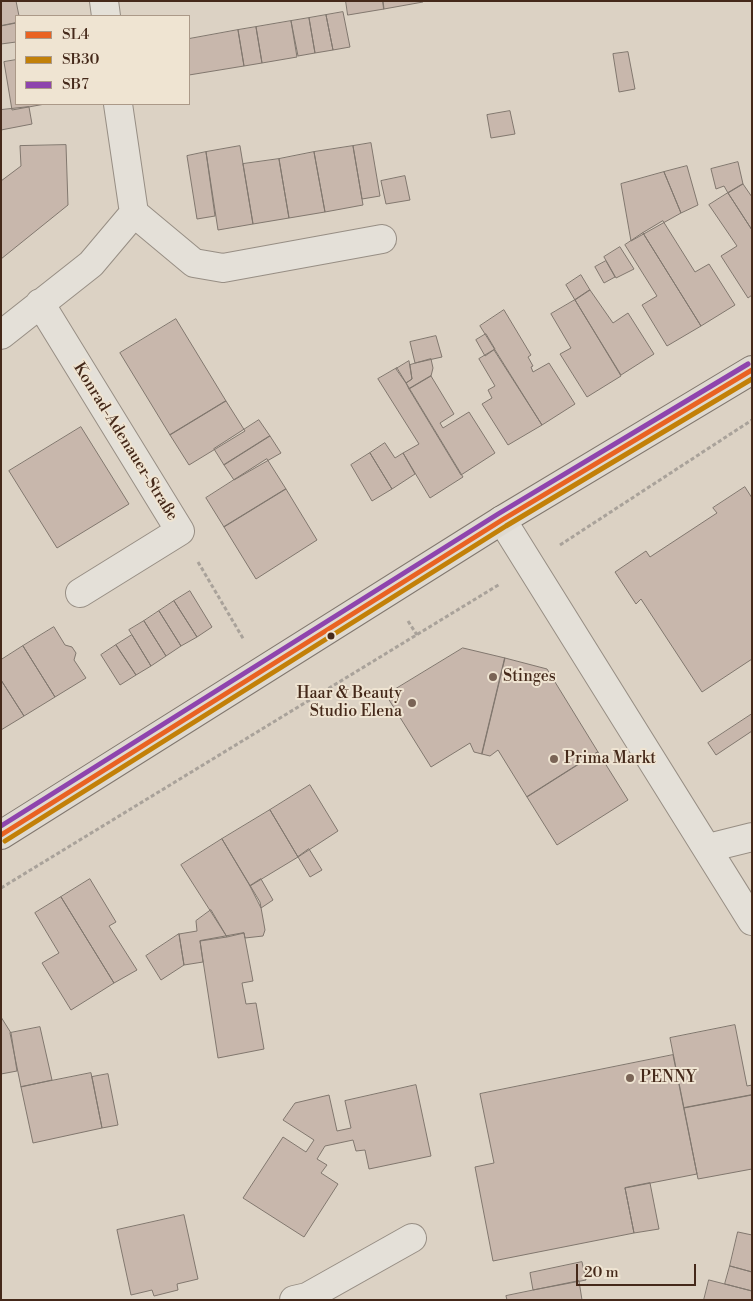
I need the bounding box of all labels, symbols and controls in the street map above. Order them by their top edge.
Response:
legend [15,15,190,105]
text: SL4 [62,25,89,44]
text: SB30 [62,50,99,69]
text: SB7 [62,75,89,94]
street label: Konrad-Adenauer-Straße [68,359,182,525]
unlabelled marker [326,631,336,641]
place label: Stinges [503,667,556,687]
marker: Stinges [487,671,499,683]
place label: Haar & Beauty Studio Elena [297,684,402,722]
marker: Haar & Beauty Studio Elena [406,697,418,709]
place label: Prima Markt [564,749,656,769]
marker: Prima Markt [548,753,560,765]
place label: PENNY [640,1068,696,1088]
marker: PENNY [624,1072,636,1084]
scale bar [578,1254,698,1286]
text: 20 m [584,1263,619,1282]

